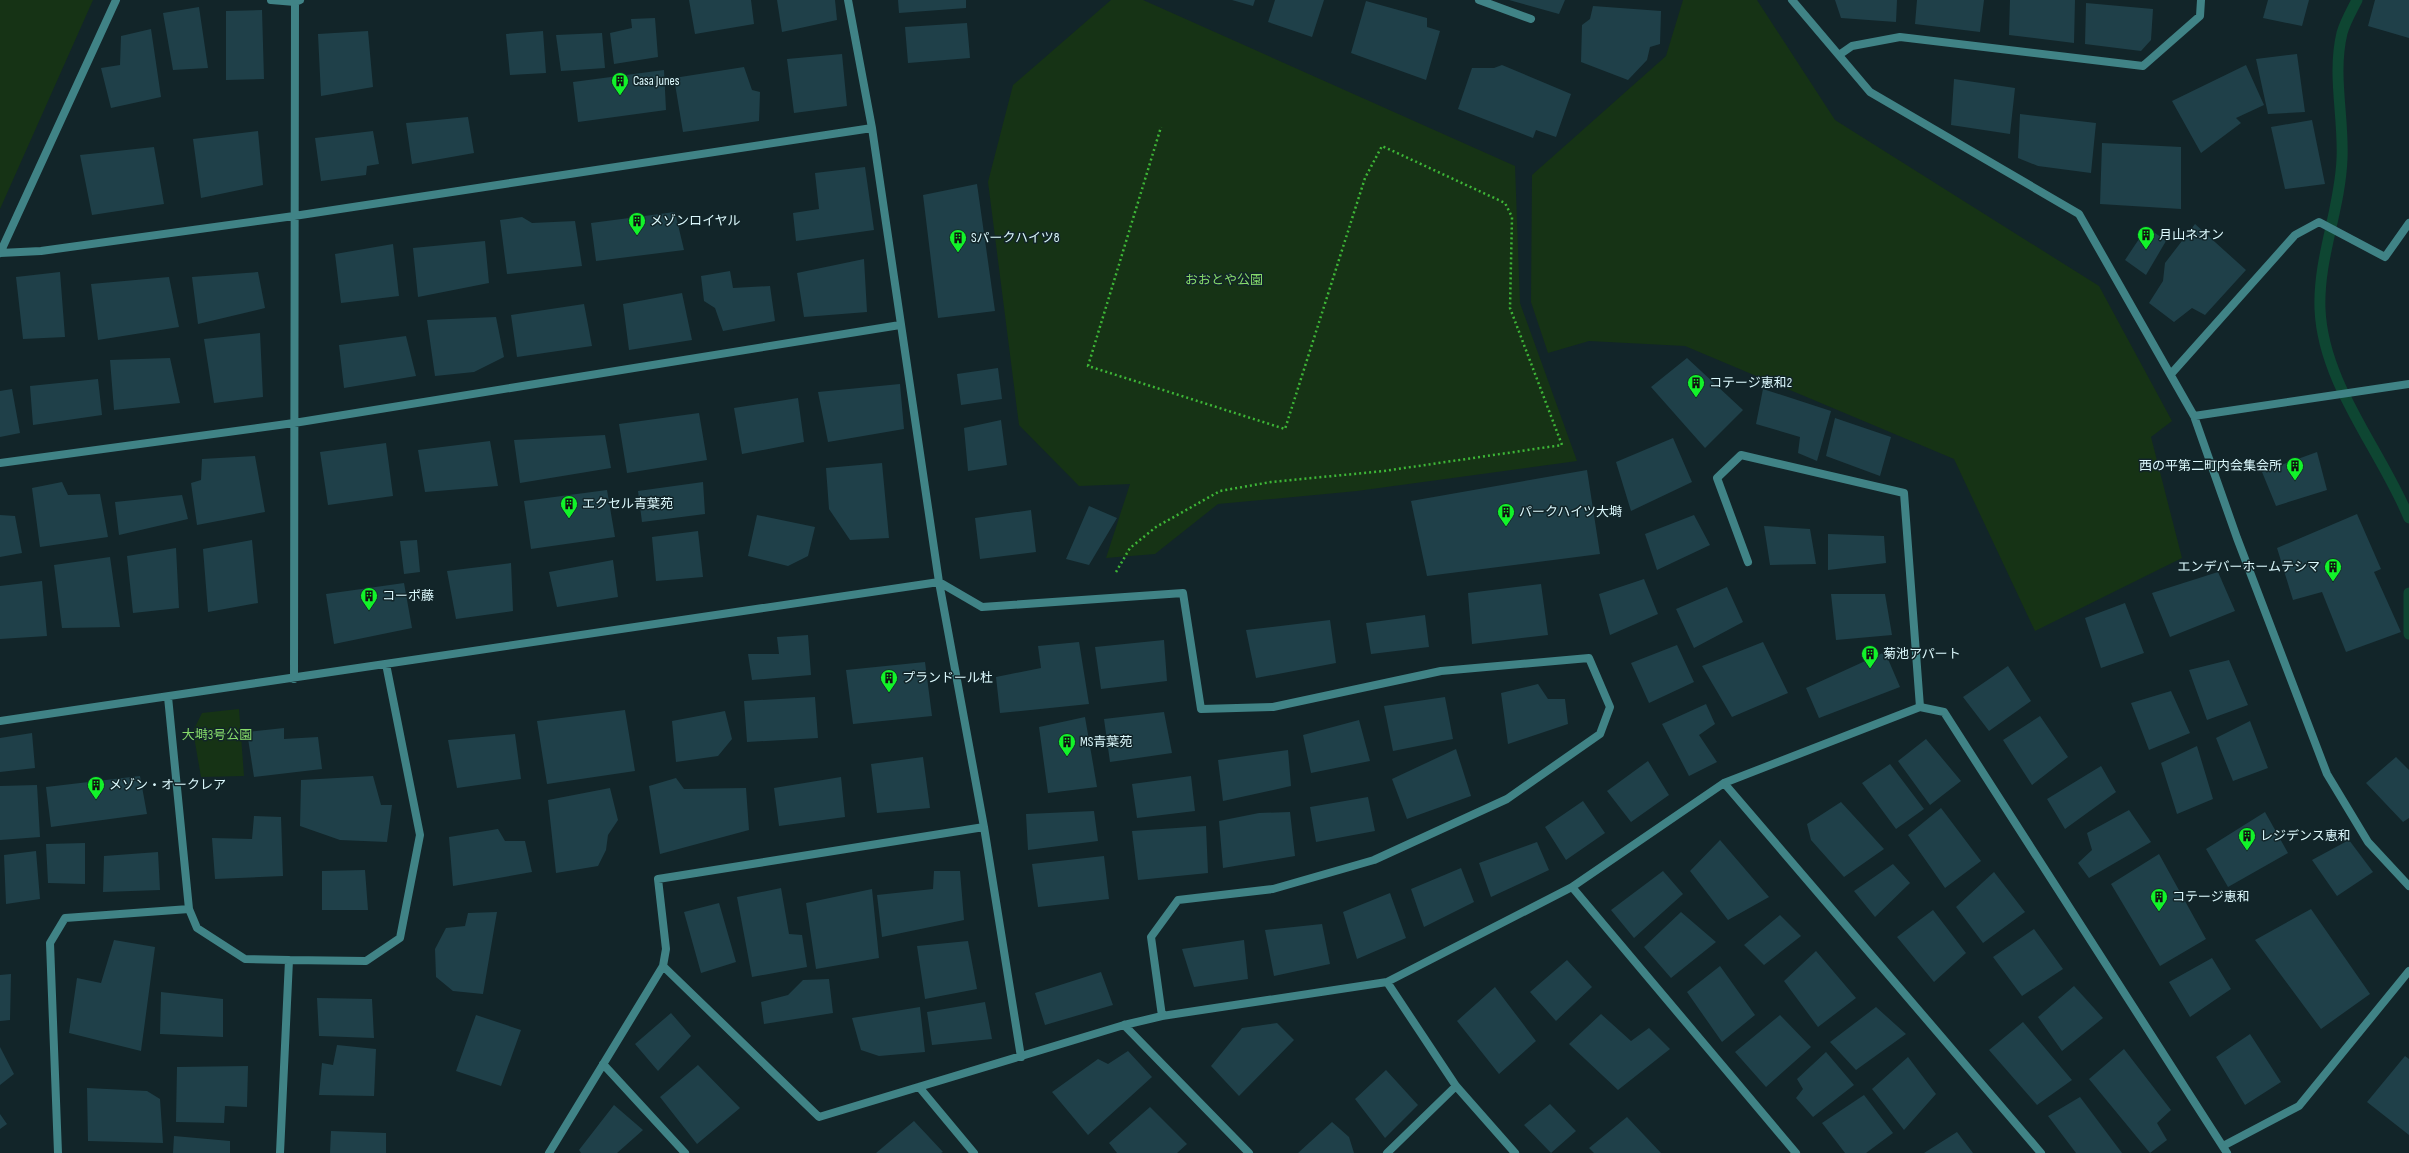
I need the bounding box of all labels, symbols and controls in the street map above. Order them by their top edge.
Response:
building icon: Casa Junes [610,71,630,96]
place label: Casa Junes [633,73,680,89]
building icon: メゾンロイヤル [627,211,647,236]
place label: メゾンロイヤル [650,213,741,229]
building icon: 月山ネオン [2136,225,2156,250]
place label: 月山ネオン [2159,227,2224,243]
building icon: Sパークハイツ8 [948,228,968,253]
place label: Sパークハイツ8 [971,230,1060,246]
park label: おおとや公園 [1185,272,1263,288]
building icon: コテージ恵和2 [1686,373,1706,398]
place label: コテージ恵和2 [1709,375,1792,391]
building icon: 西の平第二町内会集会所 [2285,456,2305,481]
place label: 西の平第二町内会集会所 [2139,458,2282,474]
building icon: エクセル青葉苑 [559,494,579,519]
place label: エクセル青葉苑 [582,496,673,512]
building icon: パークハイツ大塒 [1496,502,1516,527]
place label: パークハイツ大塒 [1519,504,1622,520]
building icon: エンデバーホームテシマ [2323,557,2343,582]
place label: エンデバーホームテシマ [2177,559,2320,575]
building icon: コーポ藤 [359,586,379,611]
place label: コーポ藤 [382,588,434,604]
building icon: 菊池アパート [1860,644,1880,669]
place label: 菊池アパート [1883,646,1961,662]
building icon: プランドール杜 [879,668,899,693]
place label: プランドール杜 [902,670,993,686]
park label: 大塒3号公園 [182,727,252,743]
building icon: MS青葉苑 [1057,732,1077,757]
place label: MS青葉苑 [1080,734,1132,750]
building icon: メゾン・オークレア [86,775,106,800]
place label: メゾン・オークレア [109,777,226,793]
building icon: レジデンス恵和 [2237,826,2257,851]
place label: レジデンス恵和 [2260,828,2351,844]
building icon: コテージ恵和 [2149,887,2169,912]
place label: コテージ恵和 [2172,889,2250,905]

